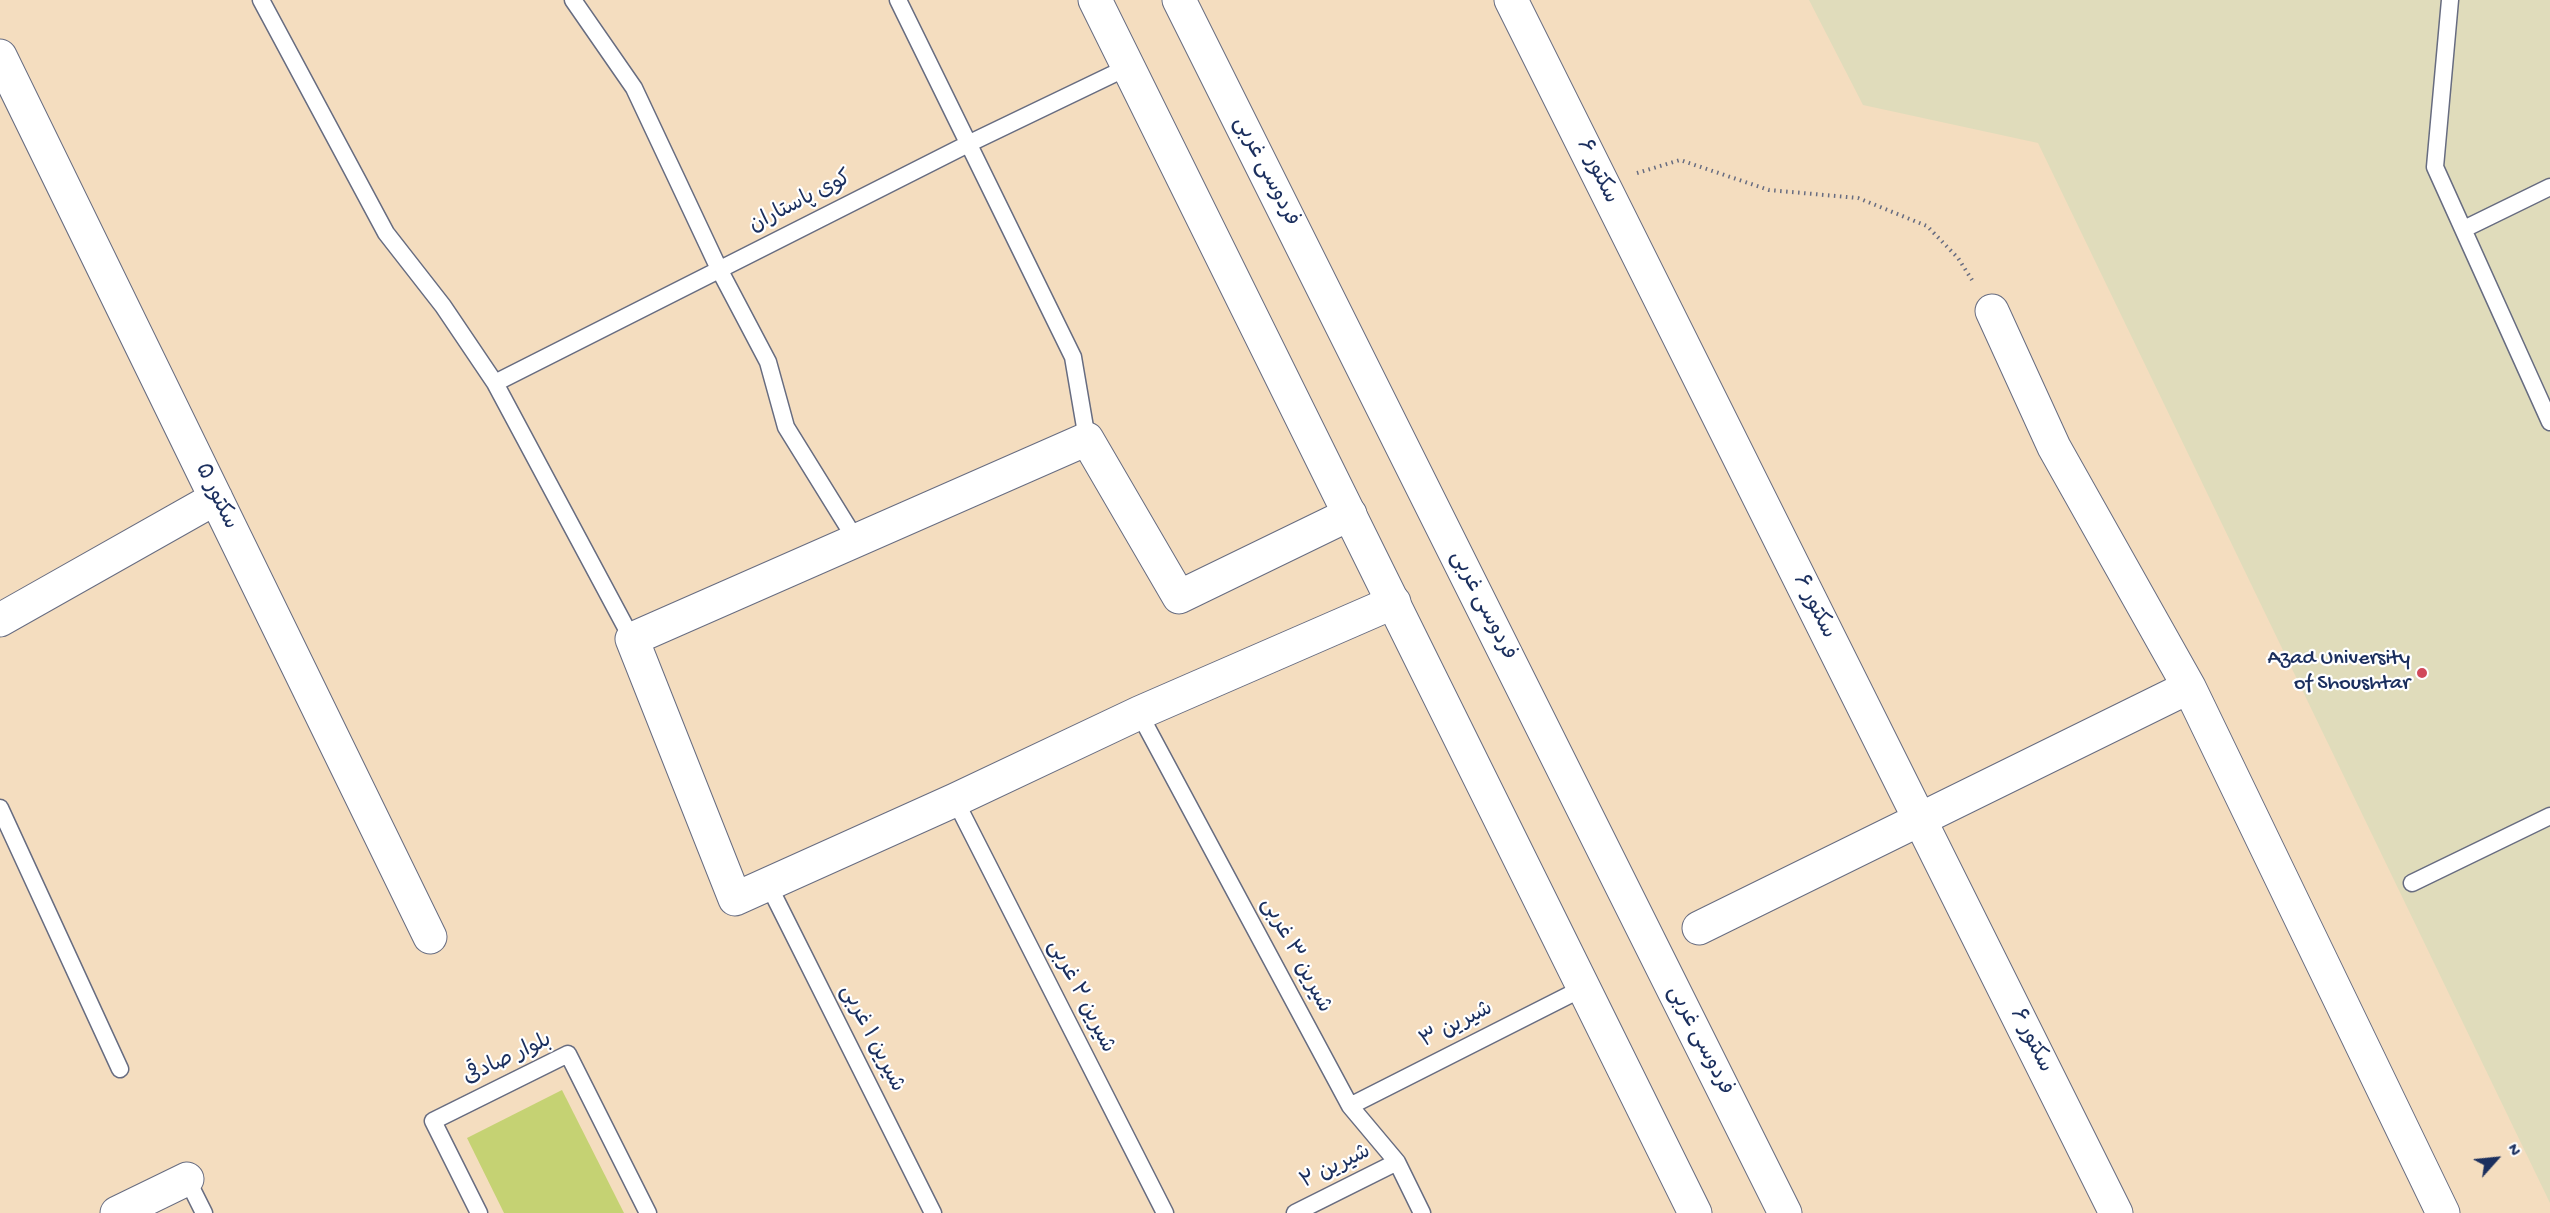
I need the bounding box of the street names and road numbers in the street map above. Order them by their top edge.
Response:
street label: فردوسی غربی [1226,113,1304,231]
street label: سکتور ۶ [1569,135,1623,209]
street label: کوی پاستاران [745,166,857,240]
street label: سکتور ۵ [188,460,242,534]
street label: فردوسی غربی [1443,547,1521,665]
street label: سکتور ۶ [1786,570,1840,644]
street label: شیرین ۳ غربی [1254,894,1336,1018]
street label: شیرین ۲ غربی [1040,936,1120,1058]
street label: شیرین ۱ غربی [833,981,909,1097]
street label: فردوسی غربی [1660,982,1738,1100]
street label: شیرین ۳ [1416,996,1498,1056]
street label: سکتور ۶ [2003,1004,2057,1078]
street label: بلوار صادقی [459,1028,557,1092]
street label: شیرین ۲ [1296,1140,1376,1196]

